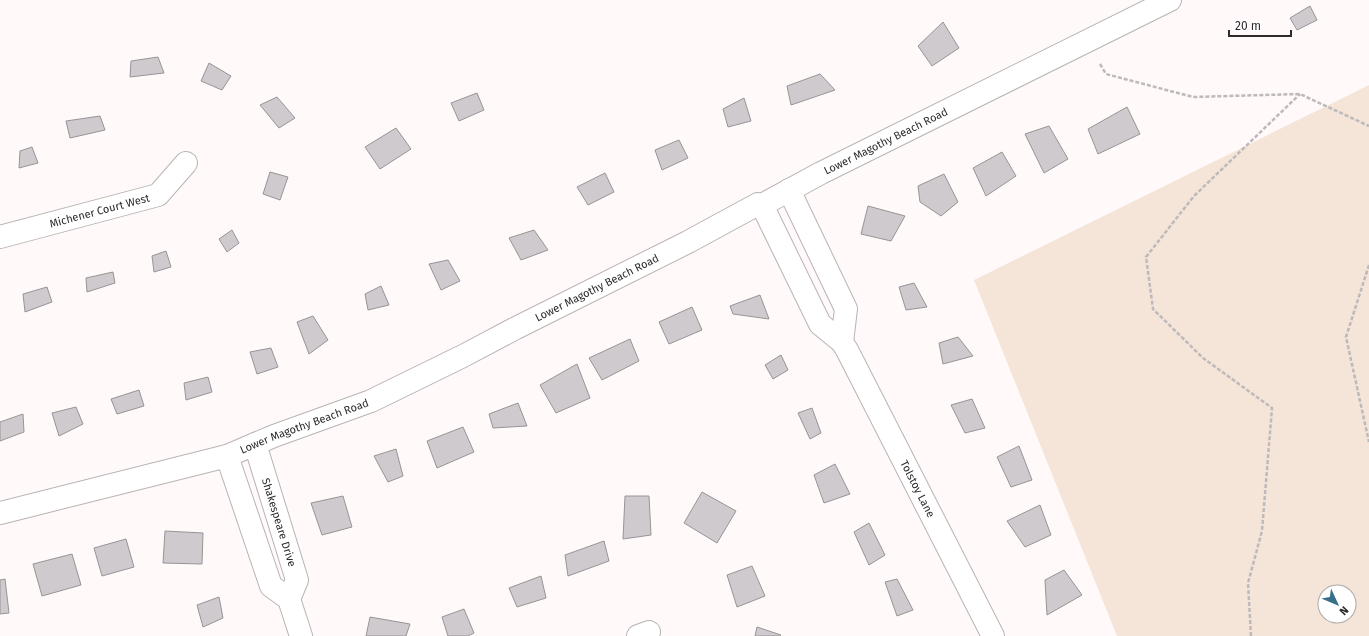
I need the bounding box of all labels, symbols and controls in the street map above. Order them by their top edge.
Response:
scale bar [1229,12,1291,38]
text: 20 m [1235,19,1261,33]
street label: Lower Magothy Beach Road [822,105,950,177]
street label: Michener Court West [48,191,151,230]
street label: Lower Magothy Beach Road [533,251,661,324]
street label: Lower Magothy Beach Road [238,396,370,456]
street label: Tolstoy Lane [898,458,938,519]
street label: Shakespeare Drive [259,476,299,568]
north arrow [1317,584,1357,624]
text: N [1337,603,1351,618]

